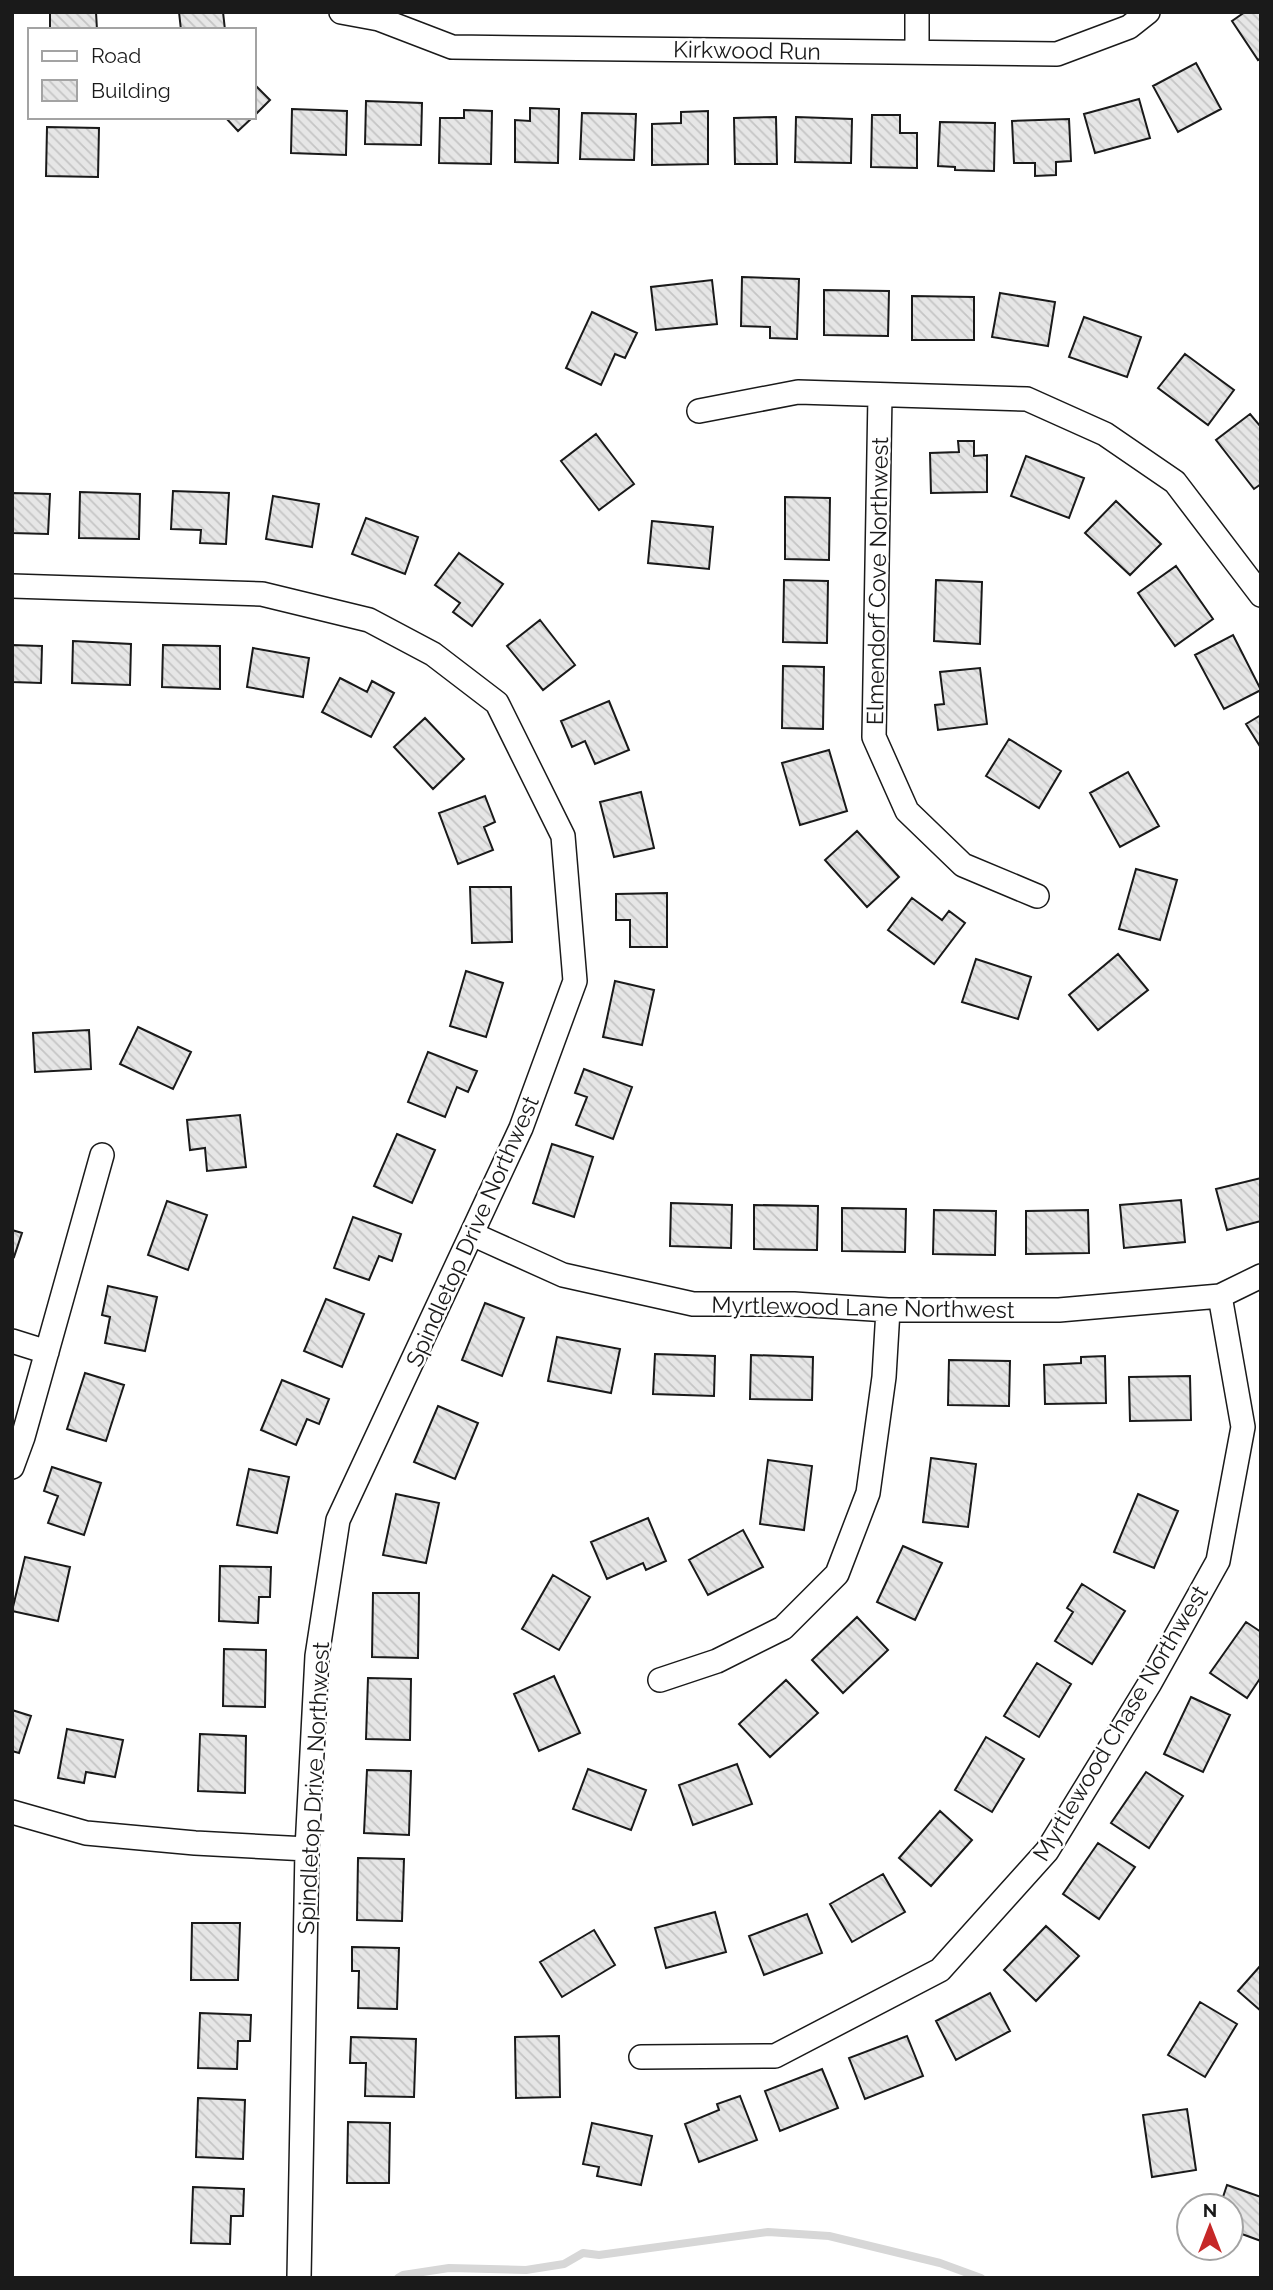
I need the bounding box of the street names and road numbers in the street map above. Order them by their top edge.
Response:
street label: Kirkwood Run [673,35,821,65]
street label: Elmendorf Cove Northwest [861,436,893,725]
street label: Spindletop Drive Northwest [400,1091,544,1370]
street label: Myrtlewood Lane Northwest [711,1291,1015,1323]
street label: Myrtlewood Chase Northwest [1027,1580,1213,1866]
street label: Spindletop Drive Northwest [292,1641,334,1935]

